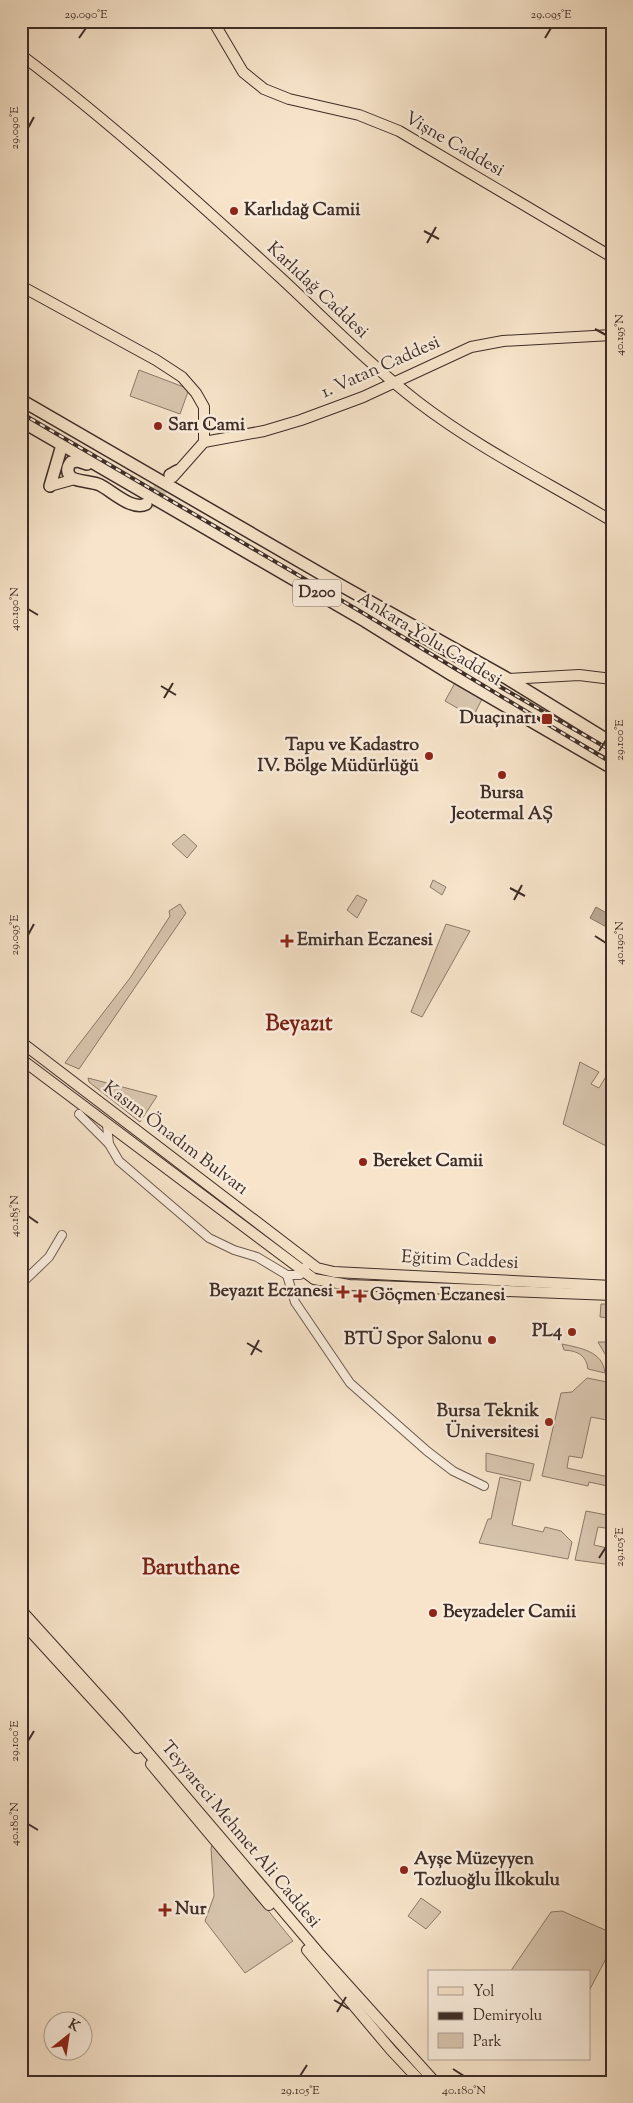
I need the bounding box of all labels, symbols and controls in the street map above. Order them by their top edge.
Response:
text: 29.090°E [65,6,108,24]
text: 29.095°E [531,6,572,24]
text: 29.090°E [6,106,24,149]
street label: Vişne Caddesi [399,106,509,184]
place label: Karlıdağ Camii [244,198,361,224]
marker: Karlıdağ Camii [228,205,240,217]
street label: Karlıdağ Caddesi [260,237,374,345]
text: 40.195°N [611,314,629,356]
street label: 1. Vatan Caddesi [317,330,445,406]
place label: Sarı Cami [168,413,246,439]
marker: Sarı Cami [152,420,164,432]
road number: D200 [293,580,341,606]
street label: Ankara Yolu Caddesi [352,586,506,694]
text: 40.190°N [6,587,24,631]
place label: Duaçınarı [460,706,537,732]
marker: Duaçınarı [540,712,554,726]
text: 29.100°E [611,719,629,761]
place label: Tapu ve Kadastro IV. Bölge Müdürlüğü [258,733,420,780]
marker: Tapu ve Kadastro IV. Bölge Müdürlüğü [423,750,435,762]
marker: Bursa Jeotermal AŞ [496,769,508,781]
place label: Bursa Jeotermal AŞ [449,781,553,828]
text: 29.095°E [6,914,24,955]
text: 40.190°N [611,921,629,965]
place label: Emirhan Eczanesi [297,928,434,954]
marker: Emirhan Eczanesi [281,935,293,947]
district label: Beyazıt [266,1009,333,1041]
street label: Kasım Önadım Bulvarı [97,1076,253,1202]
place label: Bereket Camii [373,1149,484,1175]
marker: Bereket Camii [357,1156,369,1168]
text: 40.185°N [6,1195,24,1237]
street label: Eğitim Caddesi [401,1245,519,1277]
place label: Beyazıt Eczanesi [209,1279,334,1305]
place label: Göçmen Eczanesi [370,1283,506,1309]
marker: Beyazıt Eczanesi [337,1286,349,1298]
marker: Göçmen Eczanesi [354,1290,366,1302]
place label: PL4 [532,1319,562,1345]
place label: BTÜ Spor Salonu [344,1326,483,1353]
marker: PL4 [566,1326,578,1338]
marker: BTÜ Spor Salonu [486,1334,498,1346]
place label: Bursa Teknik Üniversitesi [437,1399,540,1446]
marker: Bursa Teknik Üniversitesi [543,1416,555,1428]
text: 29.105°E [611,1527,629,1567]
district label: Baruthane [142,1553,240,1585]
place label: Beyzadeler Camii [443,1600,577,1626]
marker: Beyzadeler Camii [427,1607,439,1619]
text: 29.100°E [6,1720,24,1762]
street label: Teyyareci Mehmet Ali Caddesi [154,1736,326,1934]
text: 40.180°N [6,1802,24,1846]
place label: Ayşe Müzeyyen Tozluoğlu İlkokulu [414,1847,561,1894]
marker: Ayşe Müzeyyen Tozluoğlu İlkokulu [398,1864,410,1876]
place label: Nur [175,1897,207,1923]
marker: Nur [159,1904,171,1916]
legend [428,1970,590,2060]
text: Yol [473,1982,495,2003]
text: Demiryolu [473,2006,542,2027]
north arrow [42,2010,92,2060]
text: K [64,2015,84,2038]
text: Park [473,2032,502,2053]
text: 29.105°E [280,2082,320,2100]
text: 40.180°N [442,2082,486,2100]

